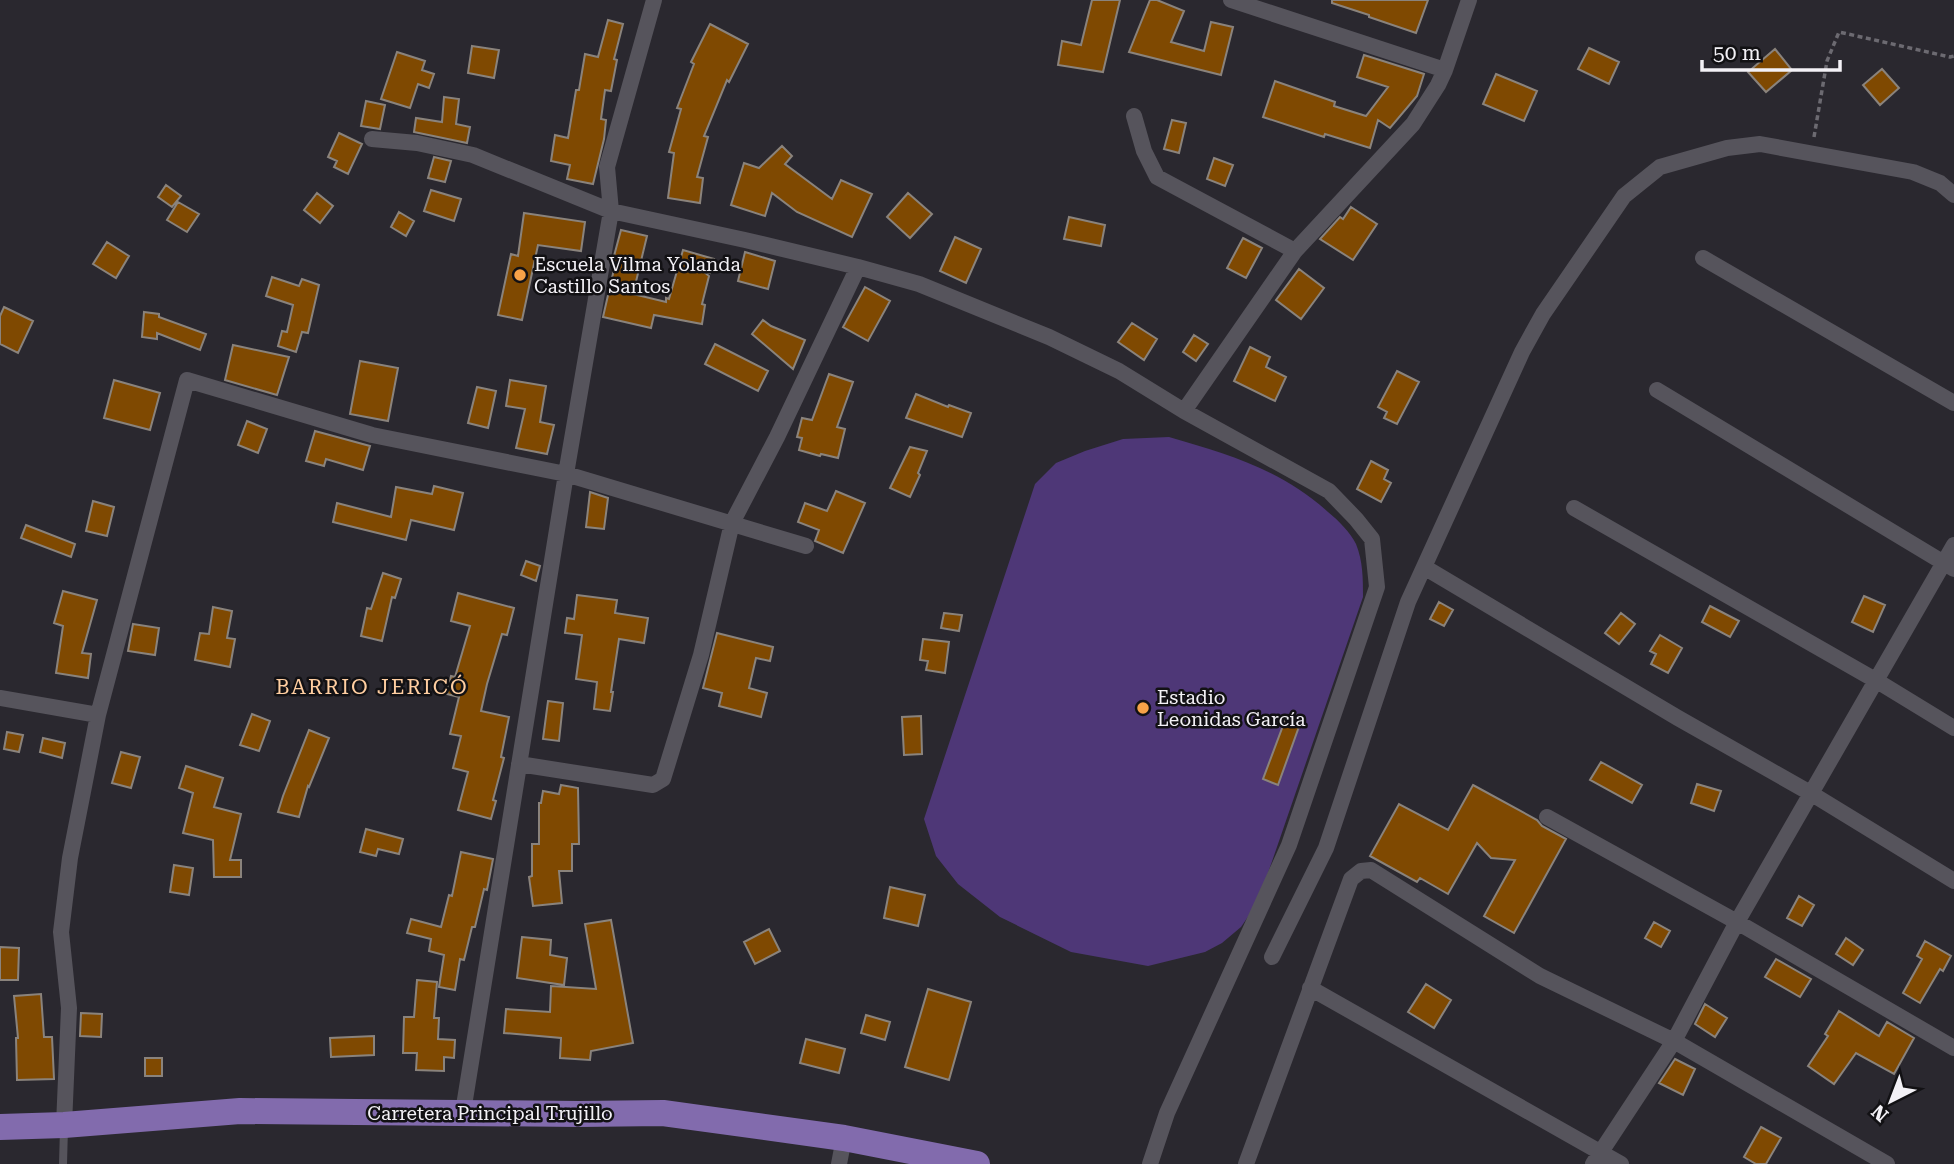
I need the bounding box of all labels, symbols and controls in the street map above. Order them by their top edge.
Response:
scale bar [1702,28,1840,72]
text: 50 m [1713,41,1761,65]
place label: Escuela Vilma Yolanda Castillo Santos [534,253,741,298]
marker: Escuela Vilma Yolanda Castillo Santos [512,267,528,283]
district label: BARRIO JERICÓ [275,674,469,699]
place label: Estadio Leonidas García [1157,686,1306,731]
marker: Estadio Leonidas García [1135,700,1151,716]
north arrow [1856,1066,1926,1136]
text: N [1867,1100,1893,1127]
street label: Carretera Principal Trujillo [367,1102,613,1125]

